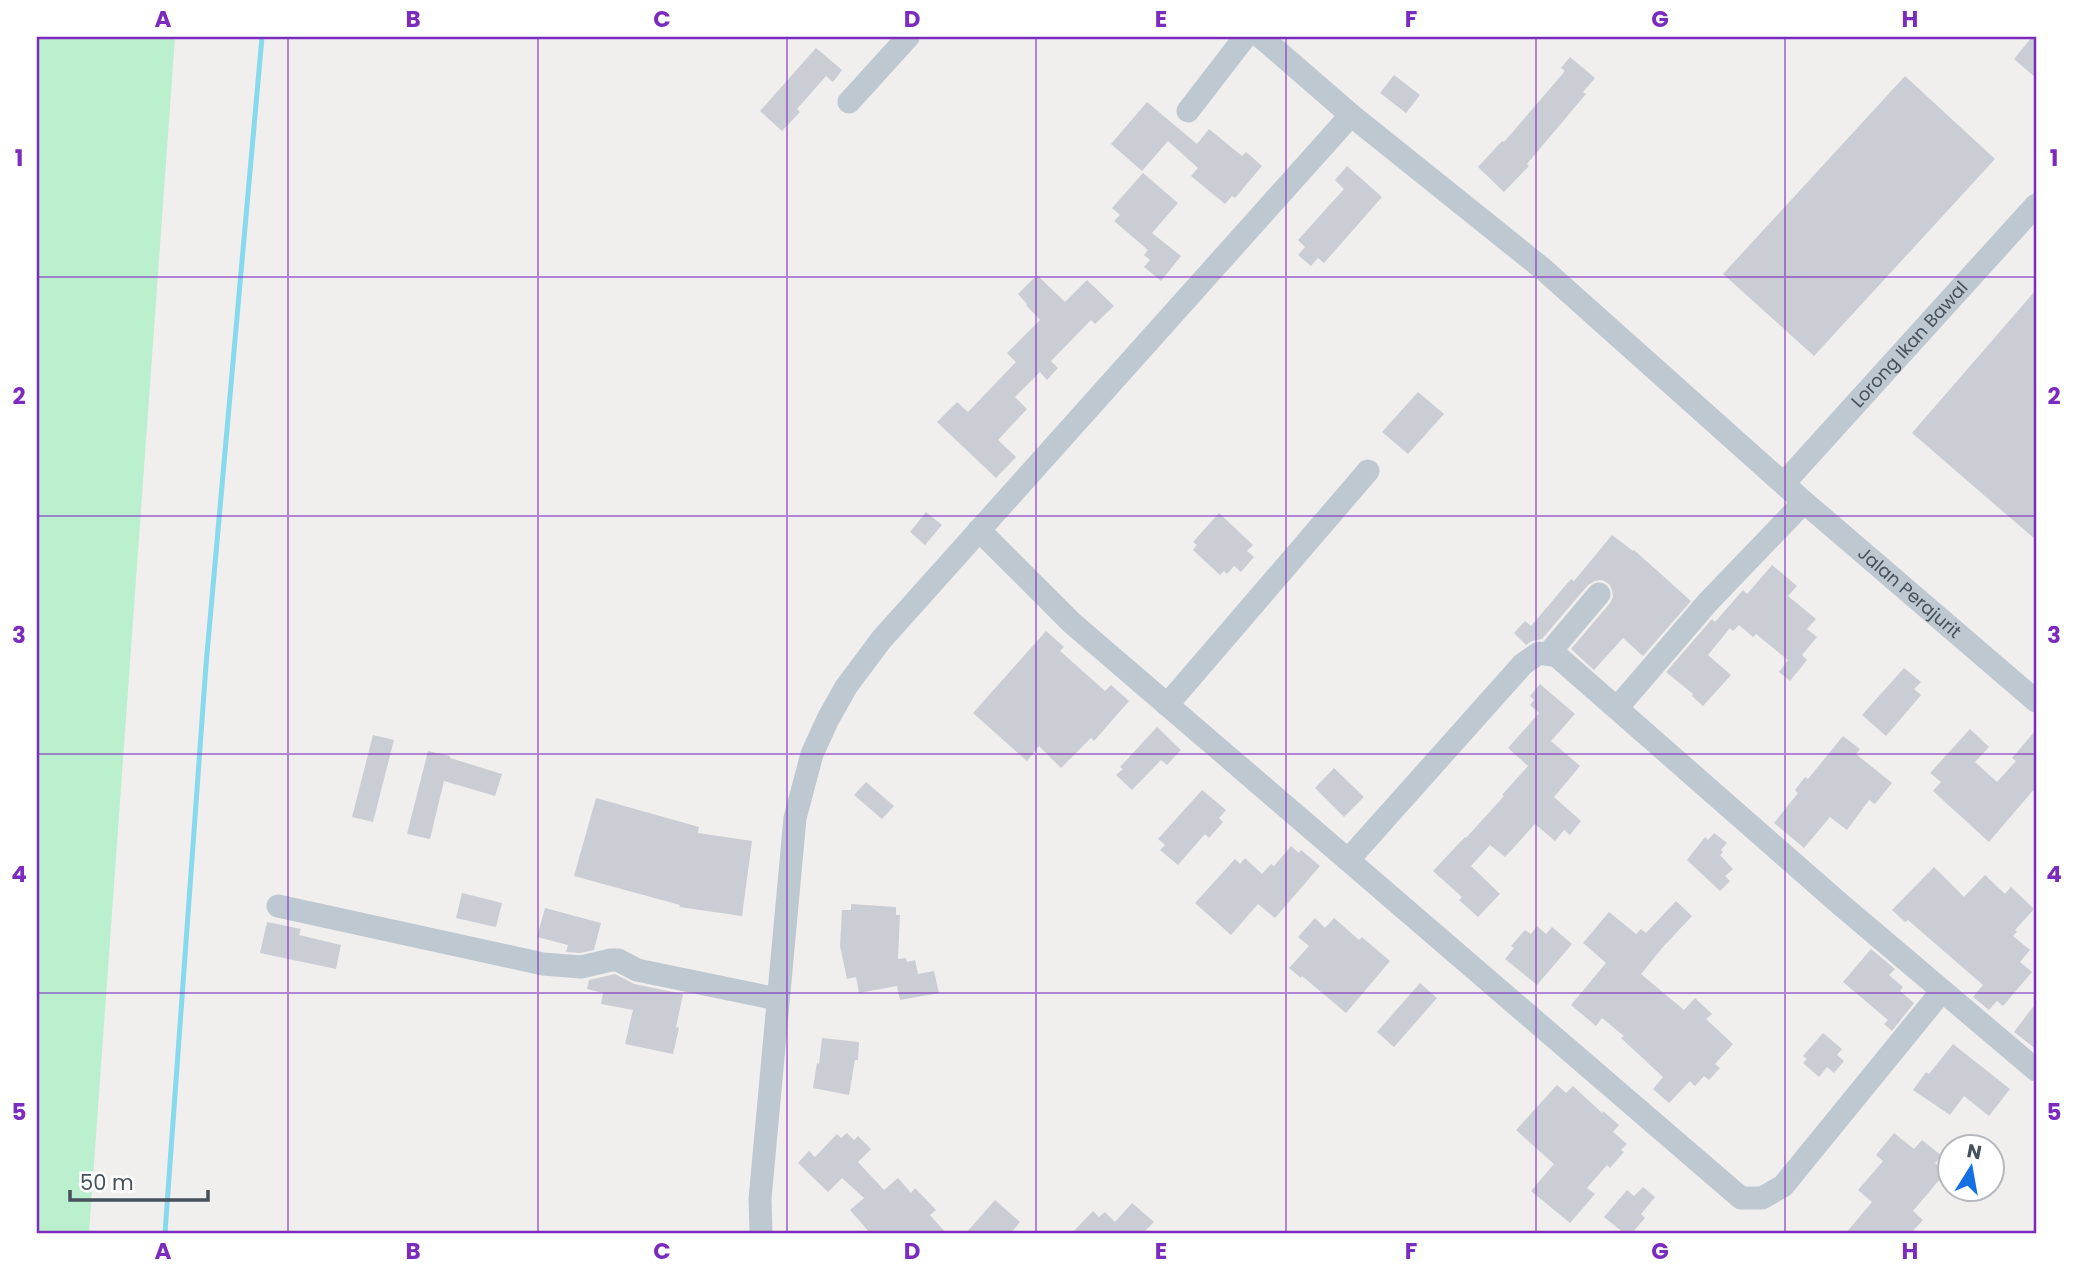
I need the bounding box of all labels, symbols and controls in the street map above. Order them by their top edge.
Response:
text: A [155,3,172,35]
text: B [405,3,421,35]
text: C [653,3,671,35]
text: D [904,3,920,35]
text: E [1155,3,1167,35]
text: F [1405,3,1417,35]
text: G [1651,3,1669,35]
text: H [1902,3,1918,35]
text: 1 [15,142,23,174]
text: 1 [2050,142,2058,174]
street label: Lorong Ikan Bawal [1845,275,1973,413]
text: 2 [12,380,26,412]
text: 2 [2047,380,2061,412]
street label: Jalan Perajurit [1853,541,1967,643]
text: 3 [12,619,26,651]
text: 3 [2047,619,2061,651]
text: 4 [11,858,27,890]
text: 4 [2046,858,2062,890]
text: 5 [12,1096,26,1128]
text: 5 [2047,1096,2061,1128]
north arrow [1937,1134,2007,1204]
text: N [1965,1137,1984,1166]
scale bar [70,1158,208,1202]
text: 50 m [80,1168,134,1197]
text: A [155,1235,172,1267]
text: B [405,1235,421,1267]
text: C [653,1235,671,1267]
text: D [904,1235,920,1267]
text: E [1155,1235,1167,1267]
text: F [1405,1235,1417,1267]
text: G [1651,1235,1669,1267]
text: H [1902,1235,1918,1267]

